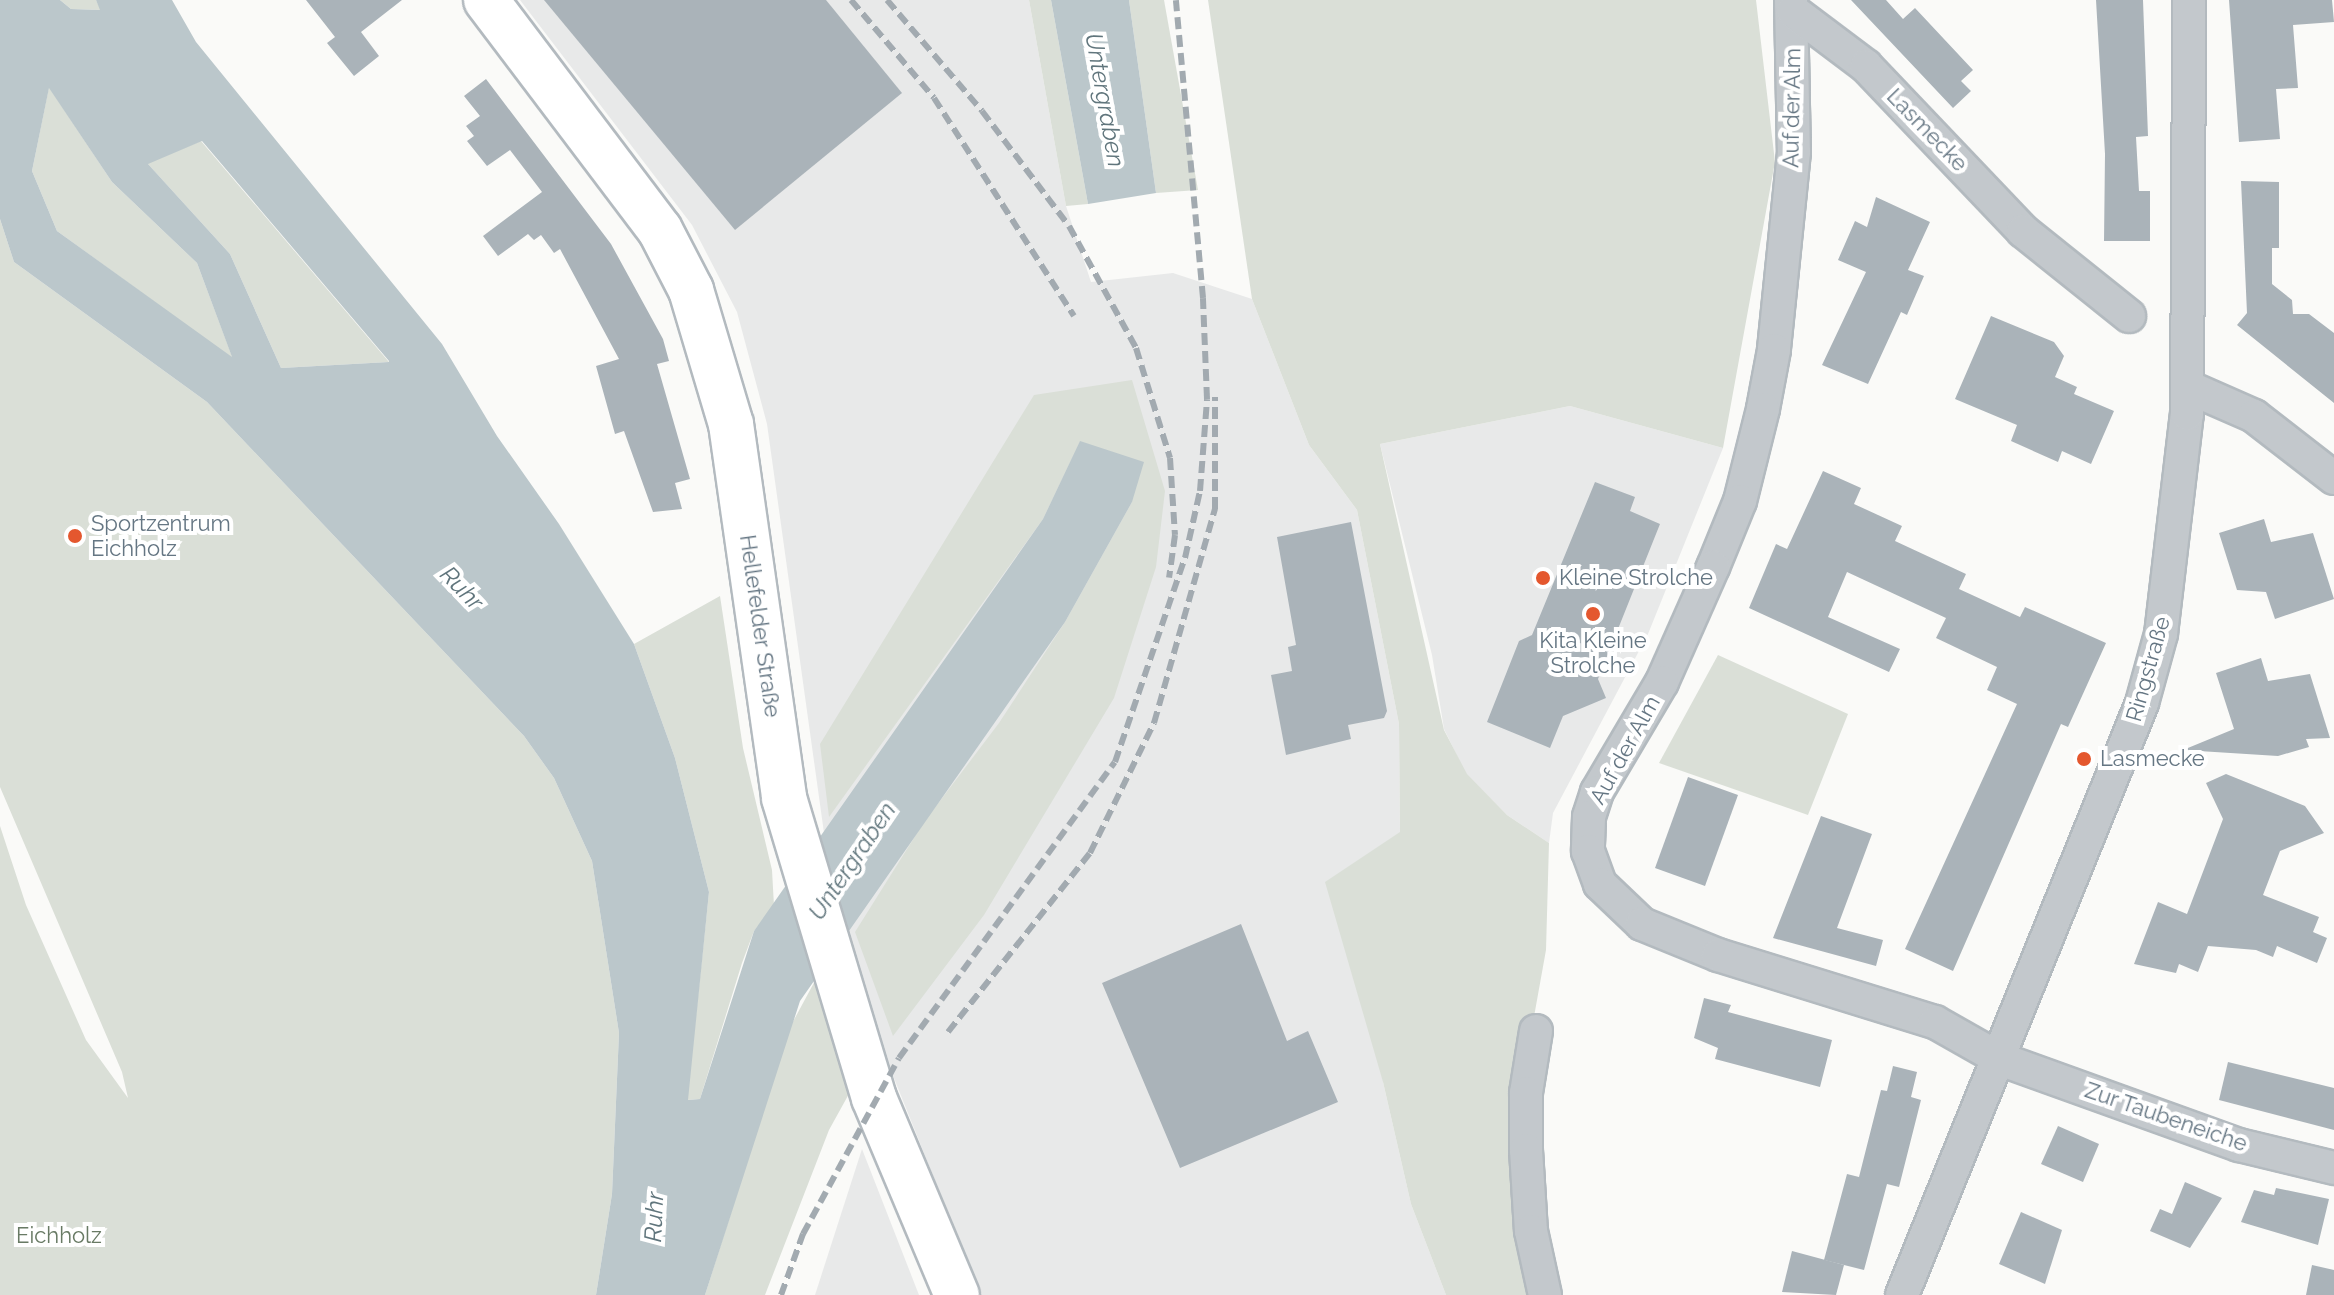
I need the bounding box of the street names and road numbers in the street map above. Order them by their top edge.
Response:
street label: Auf der Alm [1778,47,1806,169]
street label: Lasmecke [1881,83,1973,177]
street label: Hellefelder Straße [734,533,786,719]
street label: Ringstraße [2120,613,2176,725]
street label: Auf der Alm [1584,690,1666,810]
street label: Zur Taubeneiche [2081,1077,2251,1157]

